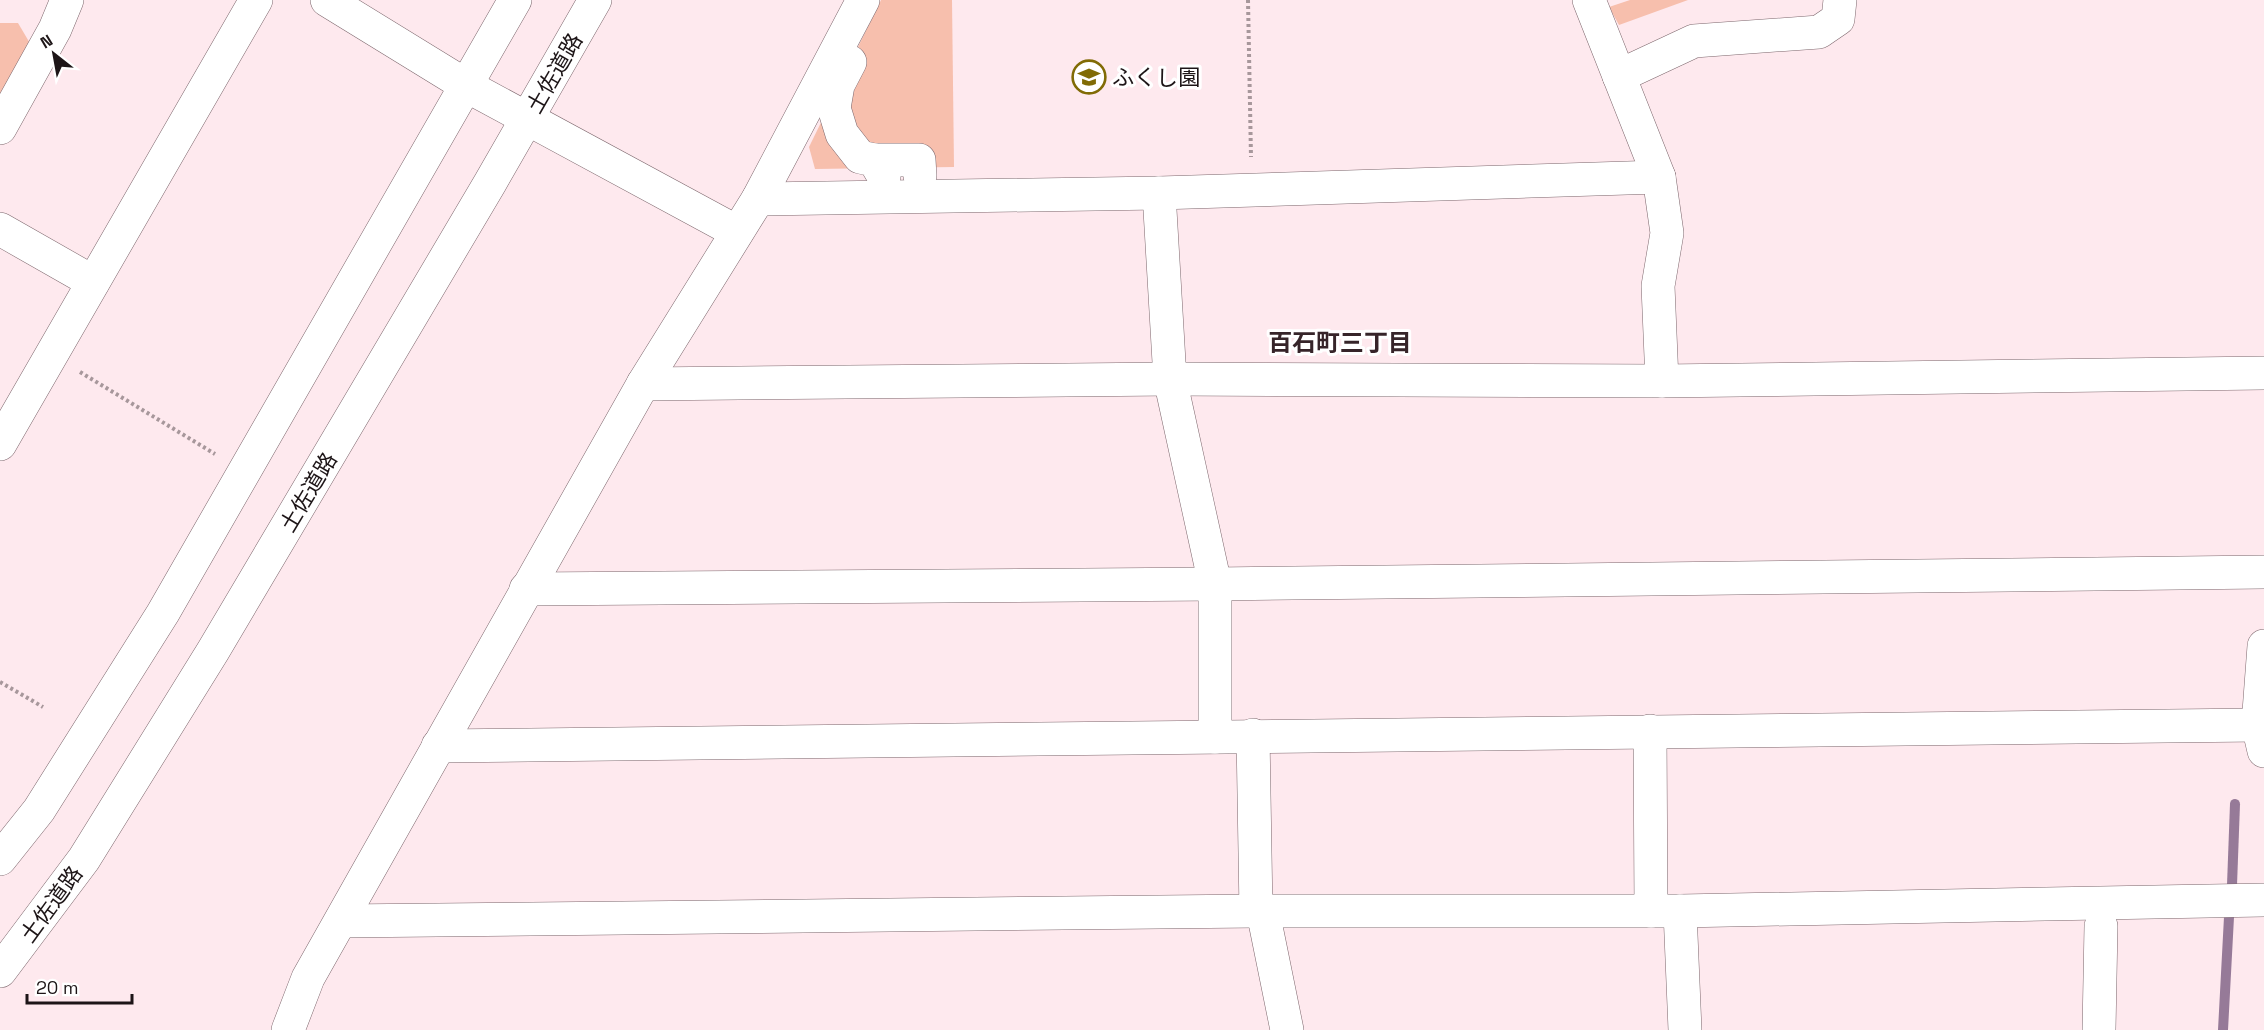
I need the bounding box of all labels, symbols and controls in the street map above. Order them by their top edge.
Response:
north arrow [24,24,84,84]
street label: 土佐道路 [520,28,588,118]
text: N [37,30,57,53]
school or university icon: ふくし園 [1071,59,1107,95]
place label: ふくし園 [1112,63,1200,91]
district label: 百石町三丁目 [1268,327,1412,358]
street label: 土佐道路 [273,447,343,537]
street label: 土佐道路 [14,860,88,948]
scale bar [27,967,132,1005]
text: 20 m [36,976,79,999]

